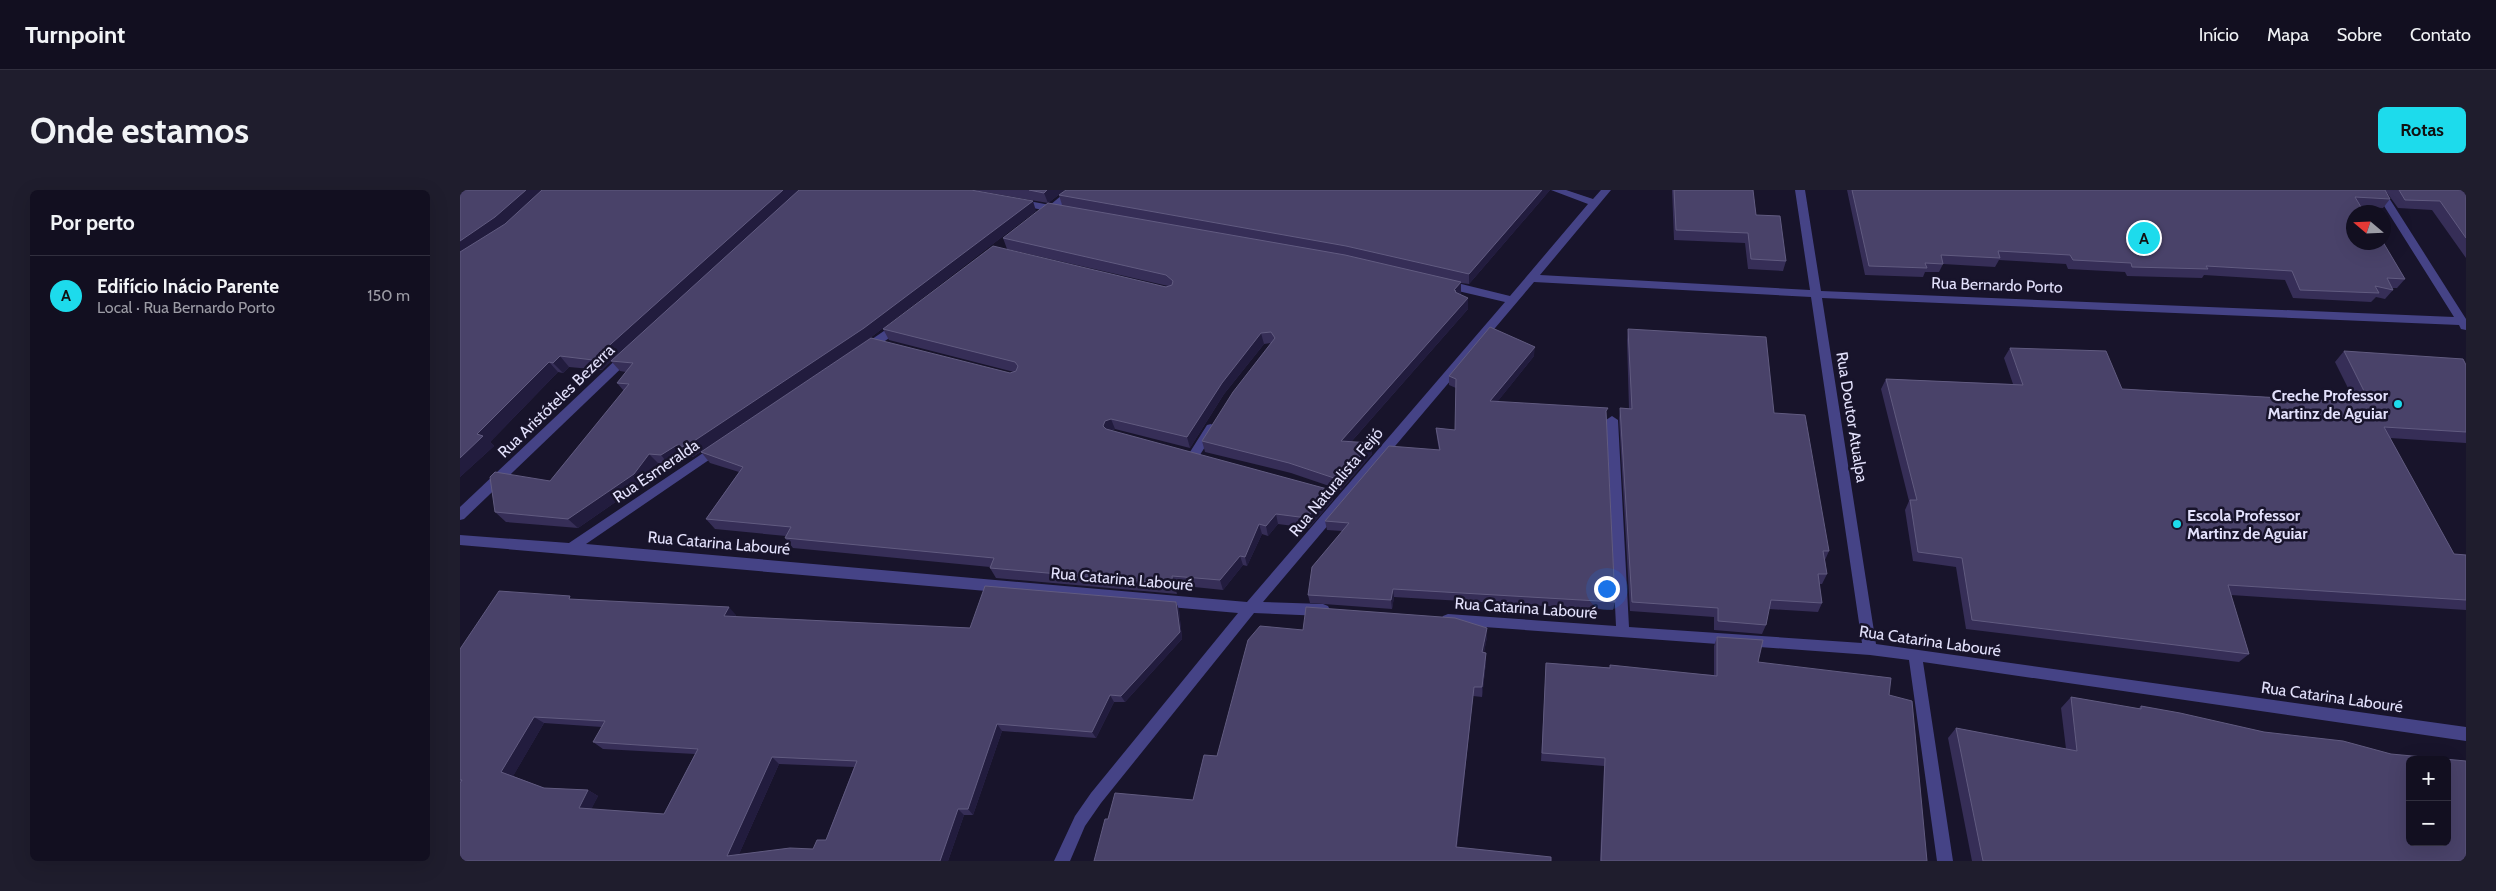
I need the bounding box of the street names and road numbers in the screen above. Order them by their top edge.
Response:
street label: Rua Bernardo Porto [1931,273,2063,297]
street label: Rua Aristóteles Bezerra [494,340,618,462]
street label: Rua Doutor Atualpa [1832,350,1872,484]
street label: Rua Naturalista Feijó [1285,424,1387,540]
street label: Rua Esmeralda [609,435,703,507]
street label: Rua Catarina Labouré [647,527,791,559]
street label: Rua Catarina Labouré [1050,563,1194,595]
street label: Rua Catarina Labouré [1454,594,1598,622]
street label: Rua Catarina Labouré [1858,622,2002,660]
street label: Rua Catarina Labouré [2260,678,2404,716]

